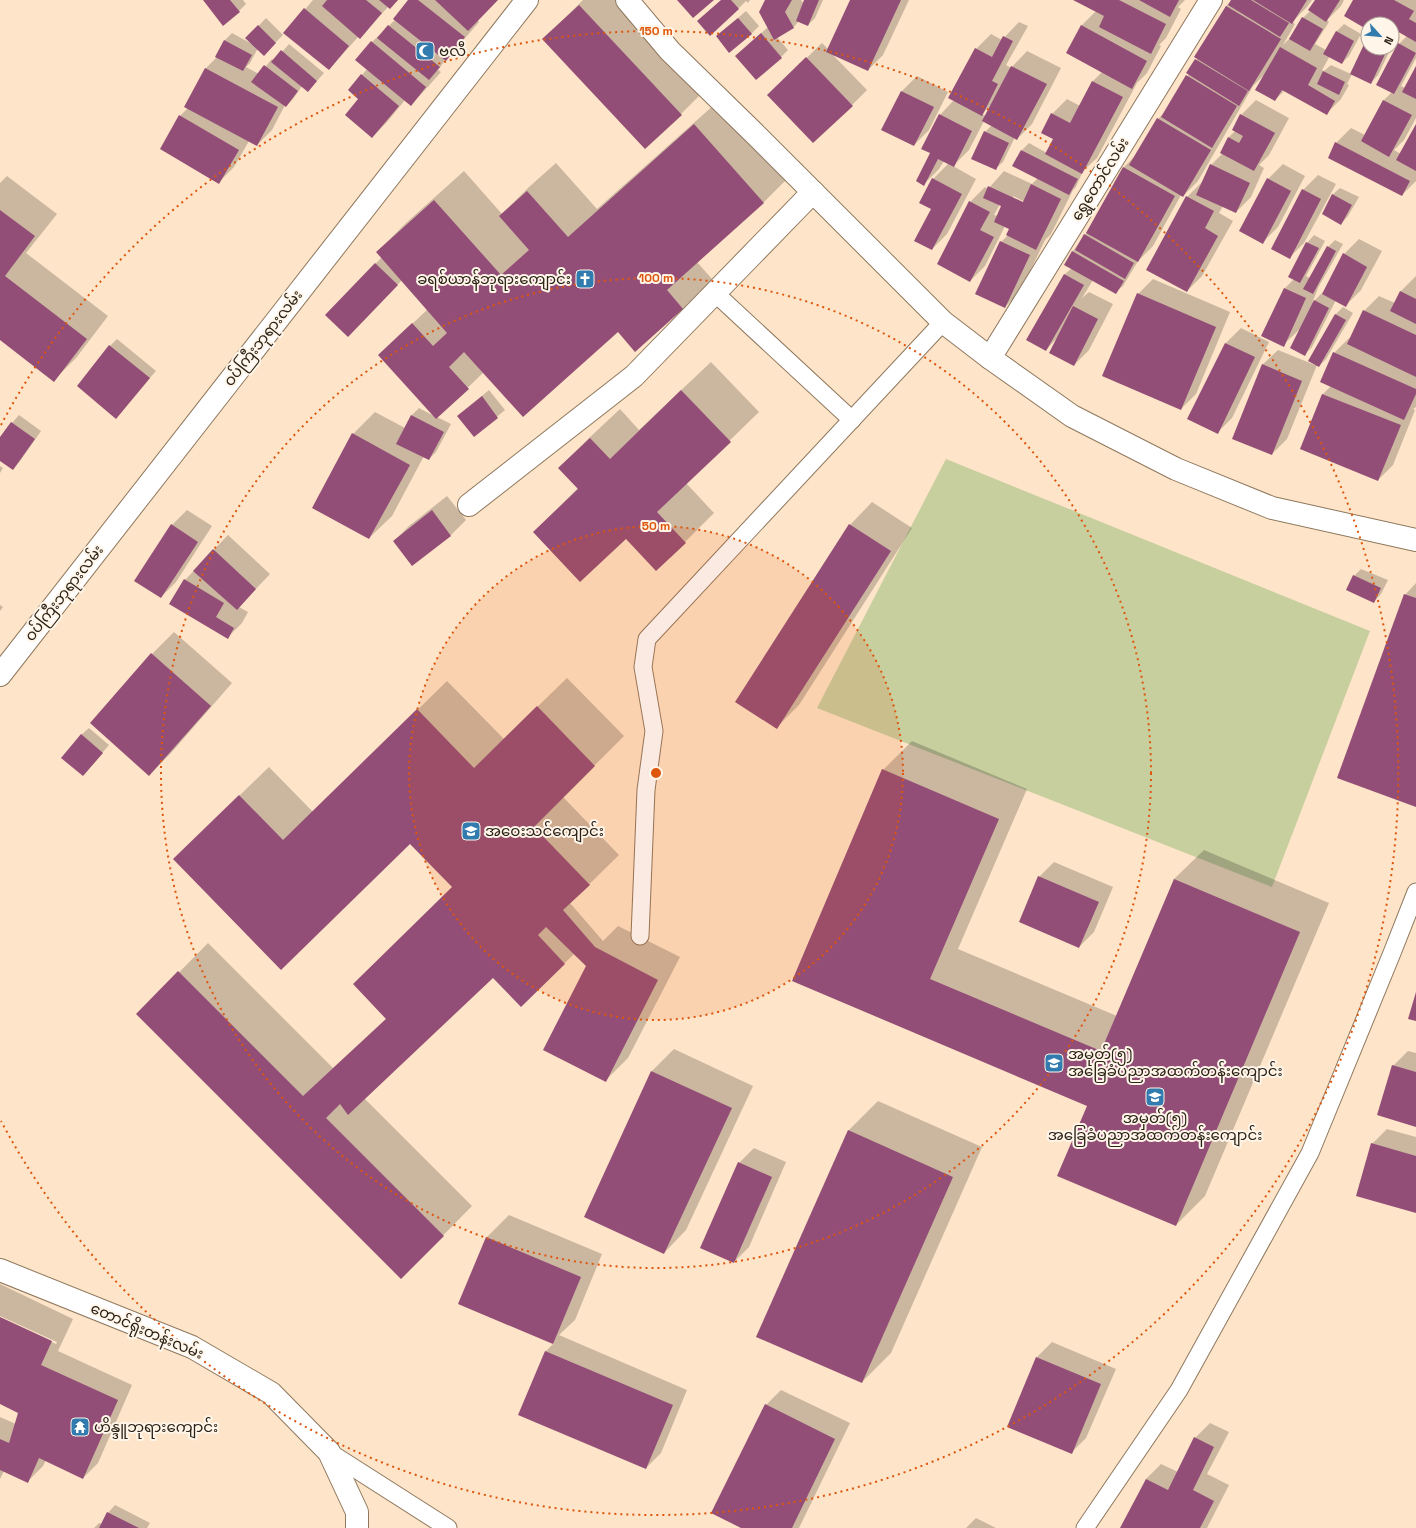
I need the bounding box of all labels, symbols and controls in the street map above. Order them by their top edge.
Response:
north arrow [1360,16,1400,56]
text: 150 m [639,23,673,39]
text: N [1381,34,1397,47]
mosque icon: ဗလီ [414,40,436,62]
place label: ဗလီ [439,41,466,60]
street label: ရွှေတောင်လမ်း [1066,134,1135,225]
church icon: ခရစ်ယာန်ဘုရားကျောင်း [574,268,596,290]
place label: ခရစ်ယာန်ဘုရားကျောင်း [417,269,571,291]
text: 100 m [639,270,673,286]
street label: ဝပ်ကြီးဘုရားလမ်း [219,286,309,392]
text: 50 m [642,518,670,534]
street label: ဝပ်ကြီးဘုရားလမ်း [20,541,110,647]
centre of rings [649,766,663,780]
school or university icon: အဝေးသင်ကျောင်း [460,820,482,842]
place label: အဝေးသင်ကျောင်း [485,821,604,843]
place label: အမုတ်(၅) အခြေခံပညာအထက်တန်းကျောင်း [1068,1044,1283,1083]
school or university icon: အမုတ်(၅) အခြေခံပညာအထက်တန်းကျောင်း [1043,1052,1065,1074]
school or university icon: အမှတ်(၅) အခြေခံပညာအထက်တန်းကျောင်း [1144,1086,1166,1108]
place label: အမှတ်(၅) အခြေခံပညာအထက်တန်းကျောင်း [1048,1108,1262,1147]
street label: တောင်ရိုးတန်းလမ်း [87,1298,207,1366]
temple icon: ဟိန္ဒူဘုရားကျောင်း [69,1416,91,1438]
place label: ဟိန္ဒူဘုရားကျောင်း [94,1417,218,1439]

